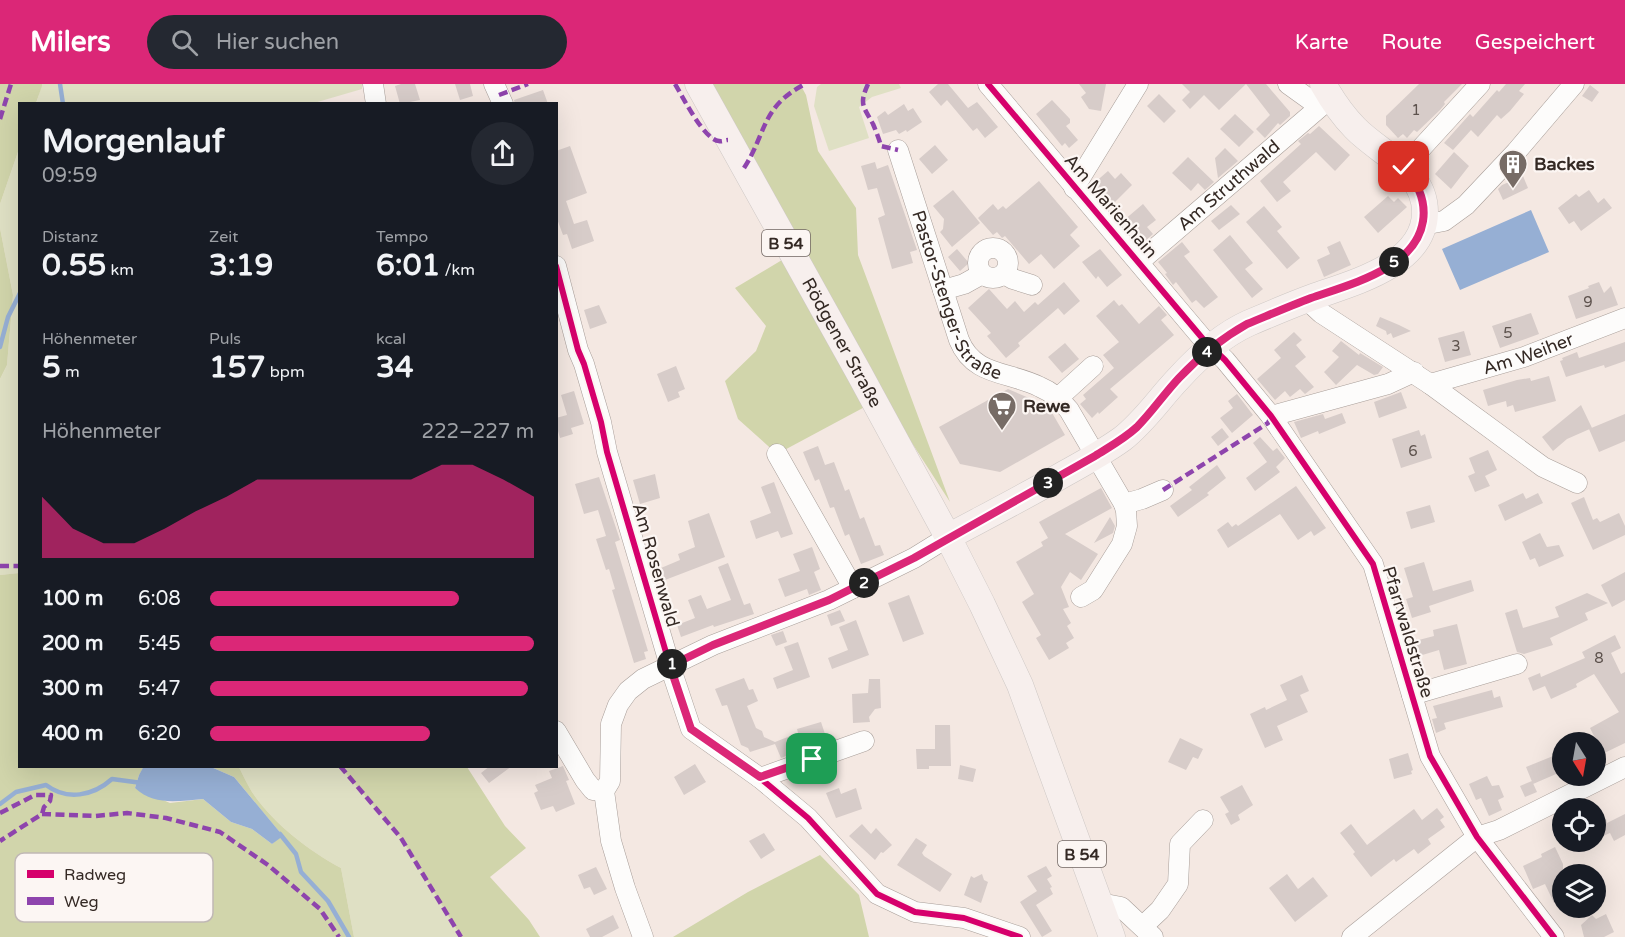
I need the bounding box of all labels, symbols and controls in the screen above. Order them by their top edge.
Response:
search box [147,15,567,69]
text: Milers [30,25,111,59]
icon: search [168,26,201,59]
text: Hier suchen [216,29,339,55]
text: Karte [1295,30,1349,55]
text: Route [1382,30,1442,55]
text: Gespeichert [1475,30,1595,55]
house number: 1 [1411,101,1421,119]
text: Morgenlauf [42,122,225,161]
button: share [471,122,534,185]
street label: Am Struthwald [1173,135,1284,235]
pin [1378,141,1429,192]
building icon: Backes [1497,148,1529,190]
street label: Am Marienhain [1060,149,1162,263]
icon: check [1387,150,1420,183]
place label: Backes [1534,153,1595,175]
text: 09:59 [42,164,97,188]
street label: Pastor-Stenger-Straße [907,208,1005,384]
text: Distanz [42,227,98,247]
text: Zeit [209,227,238,247]
text: Tempo [376,227,428,247]
road number: B 54 [762,230,810,256]
text: 0.55 [42,247,106,284]
text: 3:19 [209,247,273,284]
text: 6:01 [376,247,440,284]
pin: 5 [1379,247,1409,277]
text: 5 [1389,252,1399,272]
text: km [106,260,134,280]
text: /km [440,260,475,280]
street label: Rödgener Straße [797,274,887,411]
house number: 9 [1583,293,1593,311]
house number: 5 [1503,324,1513,342]
street label: Am Weiher [1480,328,1577,379]
text: Höhenmeter [42,329,137,349]
text: Puls [209,329,241,349]
text: kcal [376,329,406,349]
pin: 4 [1192,337,1222,367]
house number: 3 [1451,337,1461,355]
text: 4 [1202,342,1212,362]
text: 5 [42,349,61,386]
text: 157 [209,349,266,386]
text: 34 [376,349,414,386]
text: m [61,362,80,382]
text: bpm [266,362,305,382]
supermarket icon: Rewe [986,390,1018,432]
place label: Rewe [1023,395,1070,417]
text: Höhenmeter [42,420,161,444]
text: 222–227 m [421,420,534,444]
house number: 6 [1408,442,1418,460]
pin: 3 [1033,468,1063,498]
text: 3 [1043,473,1053,493]
street label: Am Rosenwald [628,500,684,630]
street label: Pfarrwaldstraße [1378,564,1438,700]
pin: 2 [849,568,879,598]
text: 2 [859,573,869,593]
text: 100 m [42,587,103,611]
text: 6:08 [138,587,181,611]
text: 200 m [42,632,103,656]
text: 5:45 [138,632,181,656]
pin: 1 [657,649,687,679]
house number: 8 [1594,649,1604,667]
text: 1 [667,654,677,674]
text: 300 m [42,677,103,701]
text: 5:47 [138,677,181,701]
text: 400 m [42,722,103,746]
text: 6:20 [138,722,181,746]
north arrow [1552,732,1606,786]
map controls [1552,732,1606,918]
pin [786,733,837,784]
icon: arrive [795,742,828,775]
button: locate [1552,798,1606,852]
road number: B 54 [1058,841,1106,867]
legend [15,853,213,922]
button: layers [1552,864,1606,918]
text: Radweg [64,865,126,885]
text: Weg [64,892,99,912]

